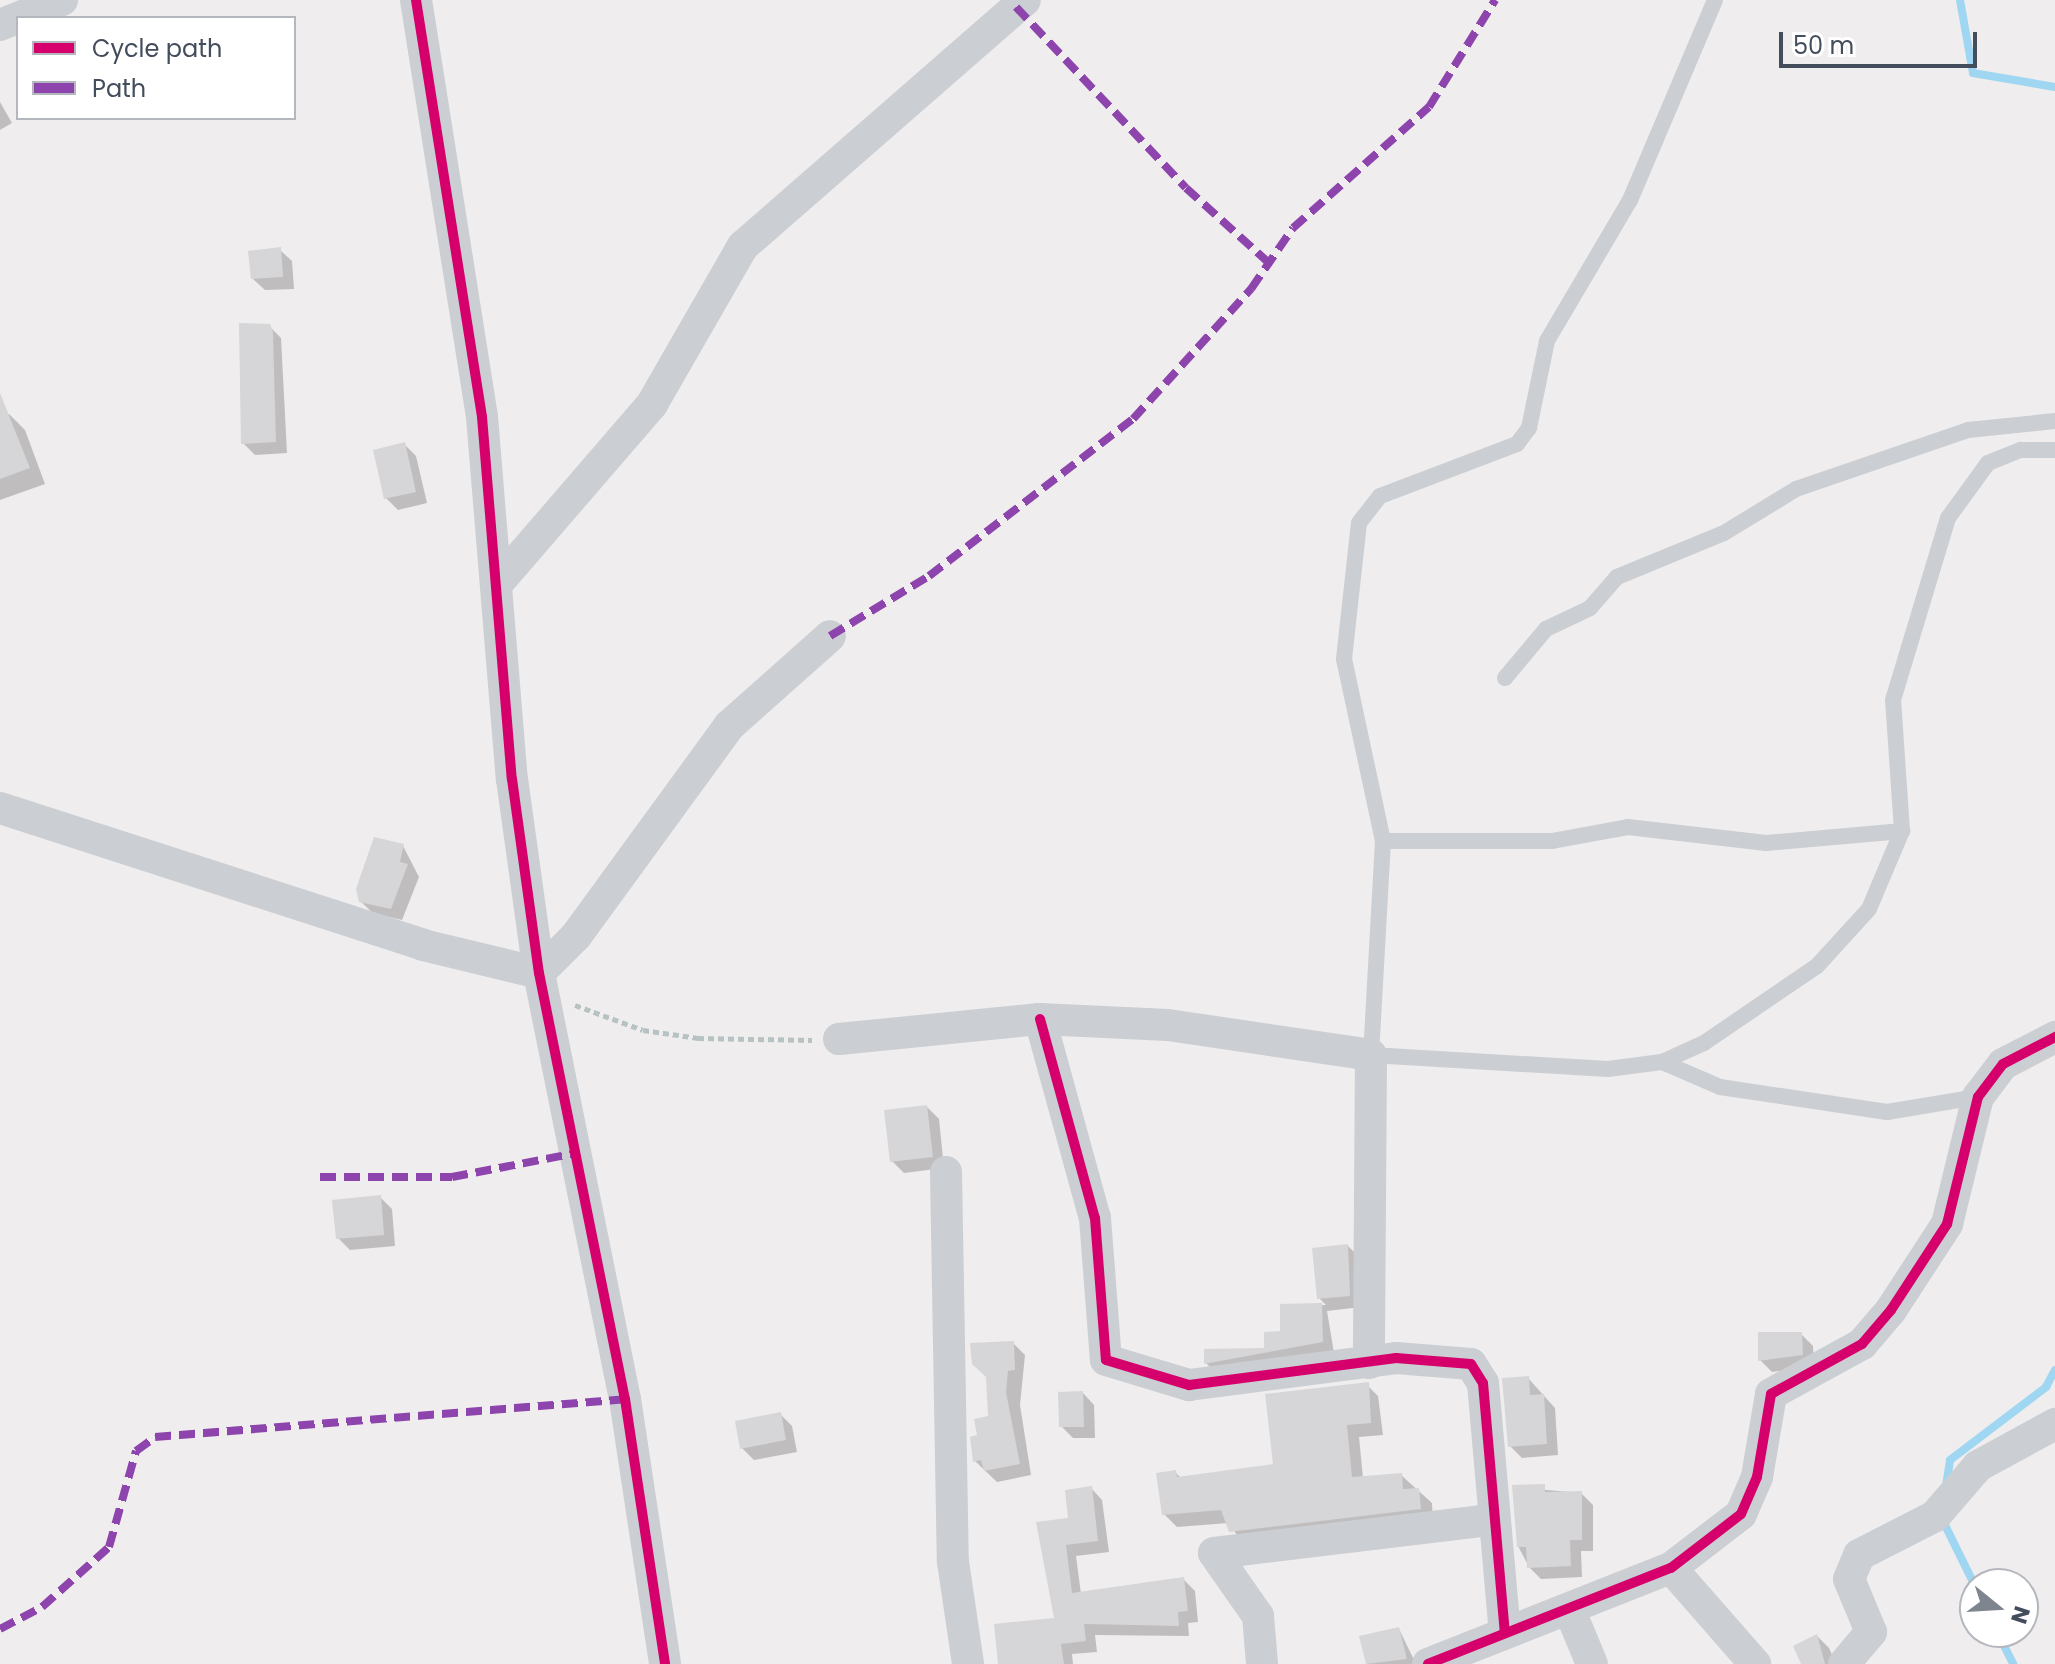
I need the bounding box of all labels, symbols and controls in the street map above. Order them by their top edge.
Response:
legend [16,16,296,120]
scale bar [1783,16,1981,66]
text: 50 m [1793,29,1854,62]
text: Cycle path [92,32,222,65]
text: Path [92,72,146,105]
north arrow [1959,1568,2039,1648]
text: N [2003,1602,2038,1628]

